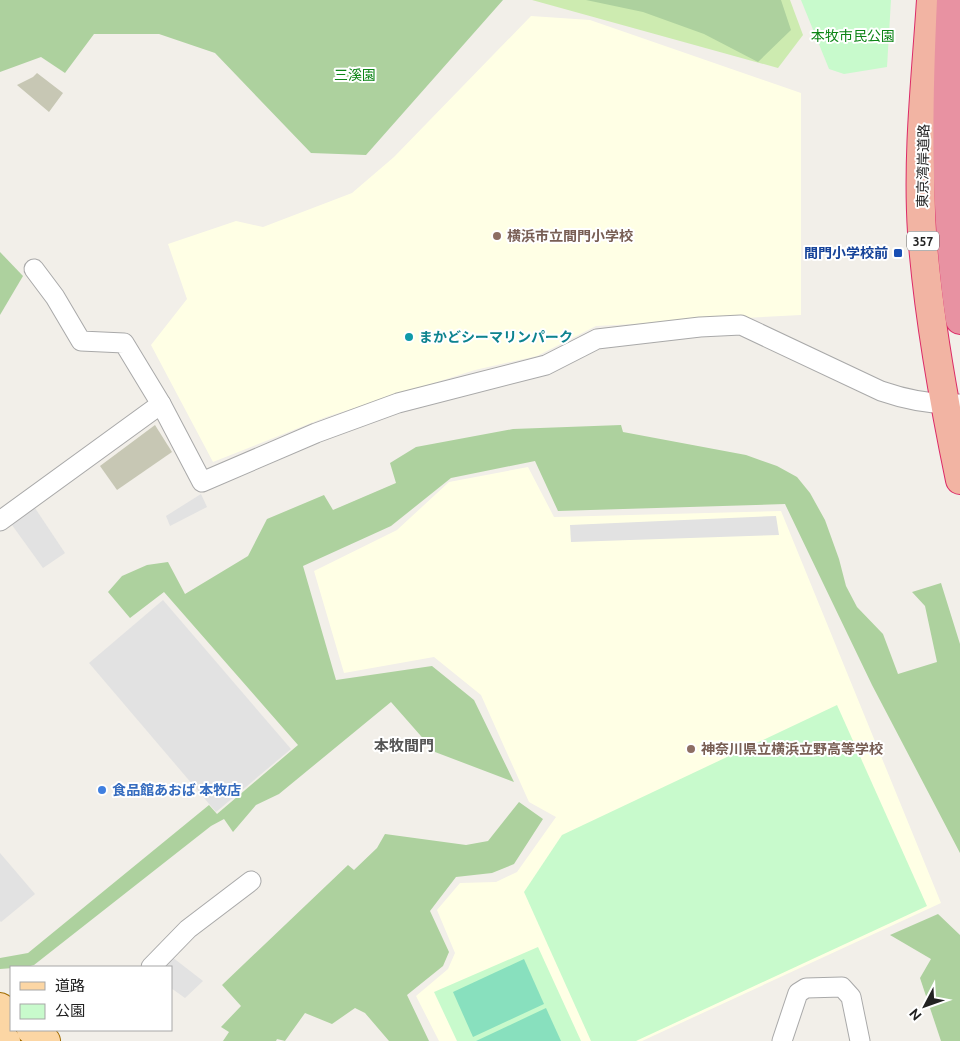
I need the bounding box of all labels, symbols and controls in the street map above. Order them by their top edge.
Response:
park label: 本牧市民公園 [811,28,895,44]
park label: 三溪園 [334,67,376,83]
street label: 東京湾岸道路 [914,124,932,208]
place label: 横浜市立間門小学校 [507,228,633,244]
marker: 横浜市立間門小学校 [491,230,503,242]
road number: 357 [907,232,939,250]
place label: 間門小学校前 [804,245,888,261]
marker: 間門小学校前 [892,247,904,259]
place label: まかどシーマリンパーク [419,329,573,345]
marker: まかどシーマリンパーク [403,331,415,343]
district label: 本牧間門 [374,737,434,754]
place label: 神奈川県立横浜立野高等学校 [701,741,883,757]
marker: 神奈川県立横浜立野高等学校 [685,743,697,755]
place label: 食品館あおば 本牧店 [112,782,241,798]
marker: 食品館あおば 本牧店 [96,784,108,796]
legend [10,966,172,1031]
text: 道路 [55,977,85,994]
north arrow [900,981,950,1031]
text: 公園 [55,1002,85,1019]
text: N [906,1005,925,1024]

